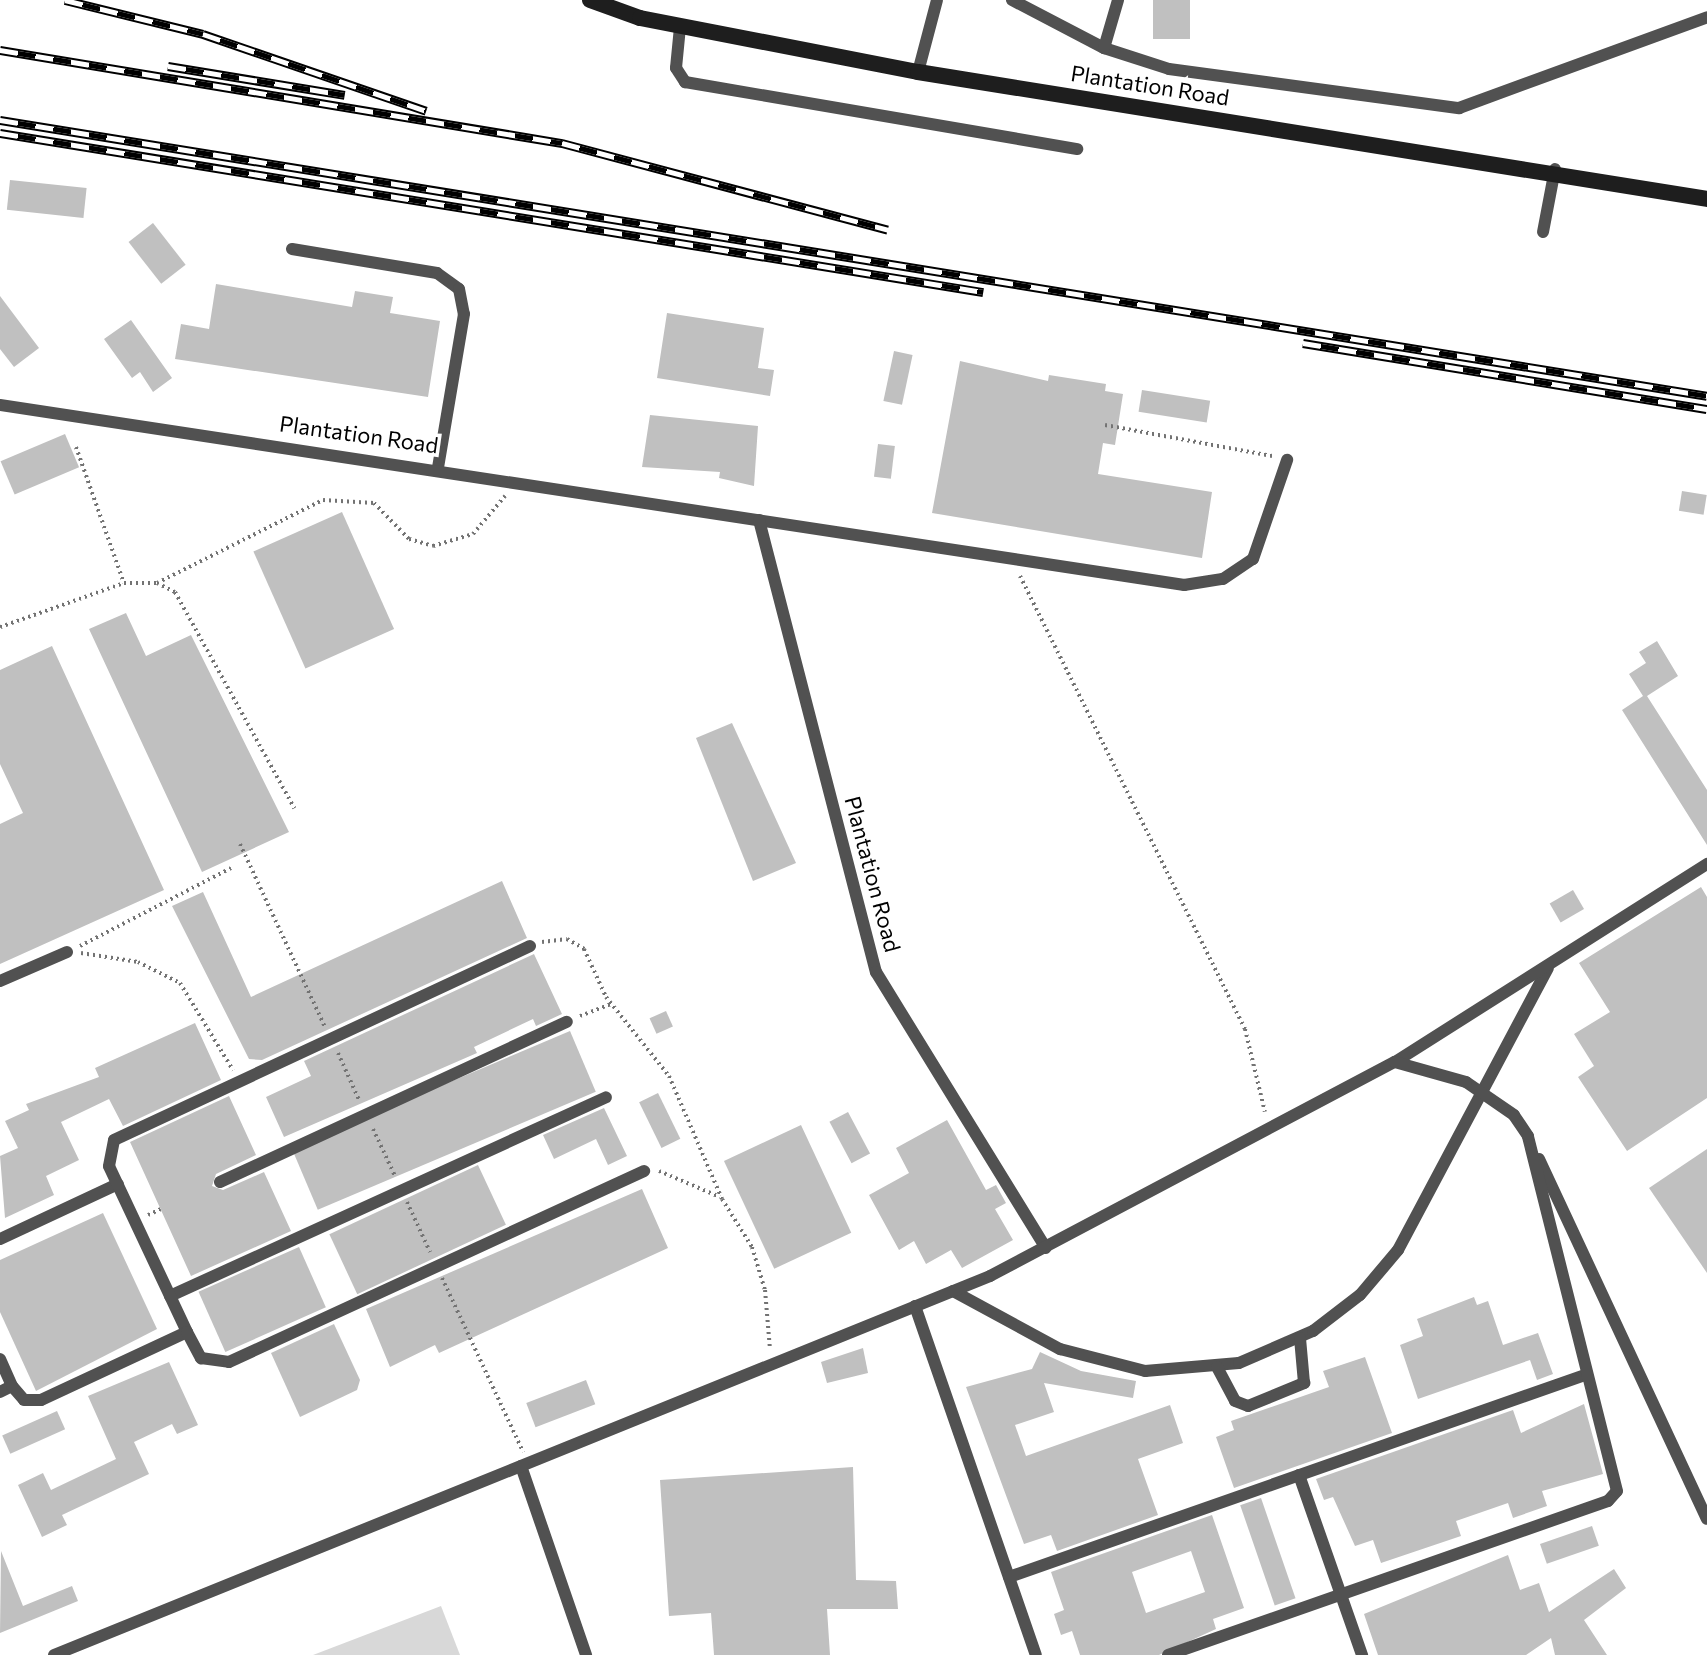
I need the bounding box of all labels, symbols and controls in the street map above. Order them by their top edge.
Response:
street label: Plantation Road [1069,59,1231,111]
street label: Plantation Road [278,410,440,458]
street label: Plantation Road [840,793,906,955]

